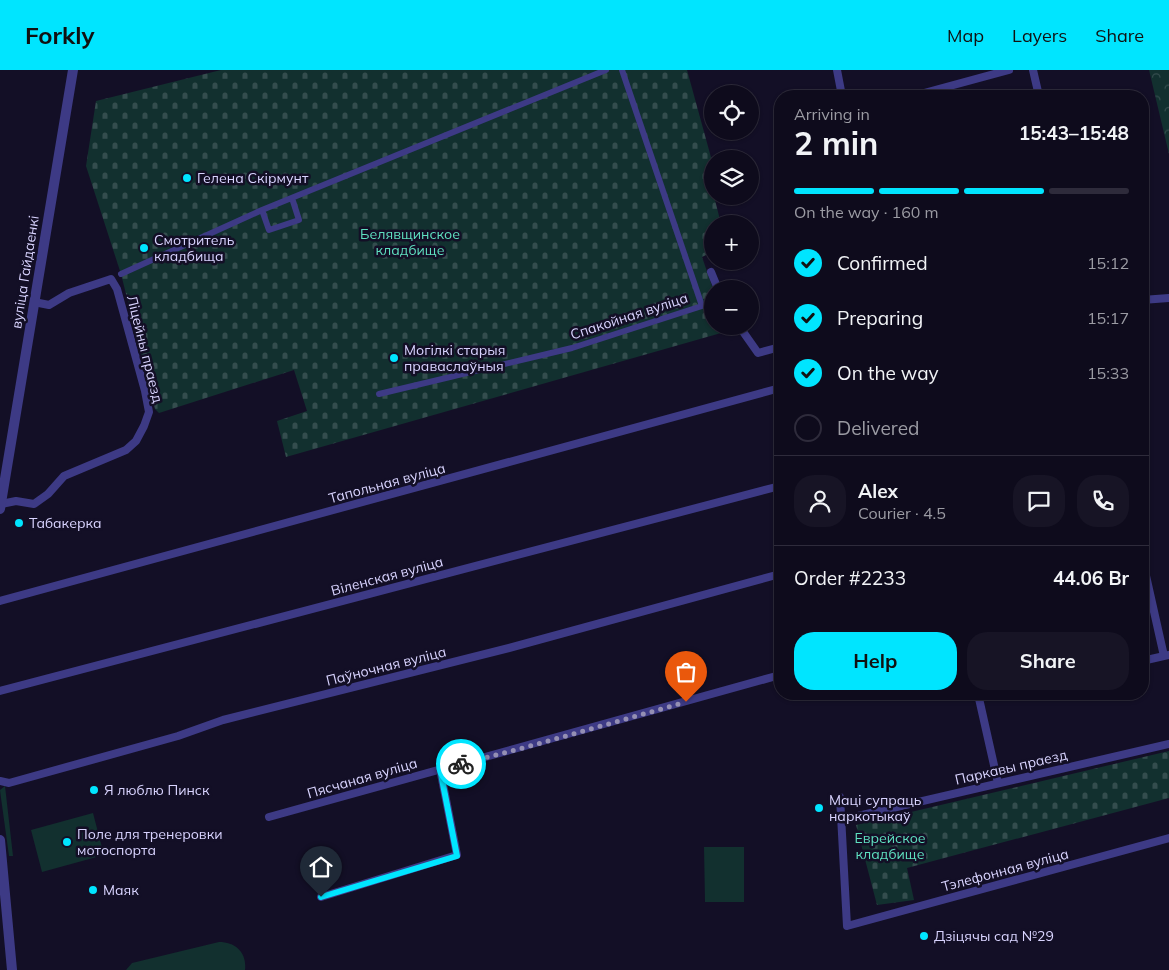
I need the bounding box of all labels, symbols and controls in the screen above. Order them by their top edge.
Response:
text: Forkly [25,20,94,50]
text: Map [947,24,984,47]
text: Layers [1012,24,1067,47]
text: Share [1095,24,1144,47]
map controls [704,85,759,335]
button: locate [704,85,759,140]
text: Arriving in [794,104,870,124]
text: 15:43–15:48 [1019,121,1129,145]
text: 2 min [794,123,878,163]
button: layers [704,150,759,205]
place label: Гелена Скірмунт [197,169,309,187]
marker: Гелена Скірмунт [181,172,193,184]
text: On the way · 160 m [794,202,939,222]
street label: вуліца Гайдаенкі [7,214,43,330]
button: + [704,215,759,270]
park label: Белявщинское кладбище [360,225,460,259]
place label: Смотритель кладбища [154,231,235,265]
marker: Смотритель кладбища [138,242,150,254]
icon: check [794,249,822,277]
text: Confirmed [837,251,928,275]
text: 15:12 [1087,253,1129,273]
button: − [704,280,759,335]
street label: Спакойная вуліца [568,289,690,343]
street label: Ліцейны праезд [123,293,167,405]
icon: check [794,304,822,332]
text: Preparing [837,306,923,330]
text: 15:17 [1087,308,1129,328]
place label: Могілкі старыя праваслаўныя [404,341,505,375]
marker: Могілкі старыя праваслаўныя [388,352,400,364]
icon: check [794,359,822,387]
text: On the way [837,361,939,385]
text: 15:33 [1087,363,1129,383]
text: Delivered [837,416,919,440]
street label: Тапольная вуліца [327,459,447,507]
button: person [794,475,846,527]
button: chat [1013,475,1065,527]
button: phone [1077,475,1129,527]
text: Alex [858,479,898,503]
text: Courier · 4.5 [858,503,946,523]
place label: Табакерка [29,514,102,532]
marker: Табакерка [13,517,25,529]
street label: Віленская вуліца [329,552,445,600]
text: Order #2233 [794,566,906,590]
text: 44.06 Br [1053,566,1129,590]
button: Help [794,632,957,690]
button: Share [967,632,1129,690]
street label: Паўночная вуліца [324,642,448,690]
pin [665,651,707,702]
icon: bag [672,658,700,686]
courier [436,739,486,789]
street label: Паркавы праезд [953,745,1069,789]
icon: bike [447,750,475,778]
street label: Пясчаная вуліца [305,754,419,802]
place label: Я люблю Пинск [104,781,210,799]
marker: Я люблю Пинск [88,784,100,796]
place label: Маці супраць наркотыкаў [829,791,922,825]
marker: Маці супраць наркотыкаў [813,802,825,814]
place label: Поле для тренеровки мотоспорта [77,825,223,859]
park label: Еврейское кладбище [854,829,926,863]
marker: Поле для тренеровки мотоспорта [61,836,73,848]
street label: Тэлефонная вуліца [940,844,1070,896]
pin [300,846,342,897]
icon: home [307,853,335,881]
place label: Маяк [103,881,139,899]
marker: Маяк [87,884,99,896]
place label: Дзіцячы сад №29 [934,927,1054,945]
marker: Дзіцячы сад №29 [918,930,930,942]

